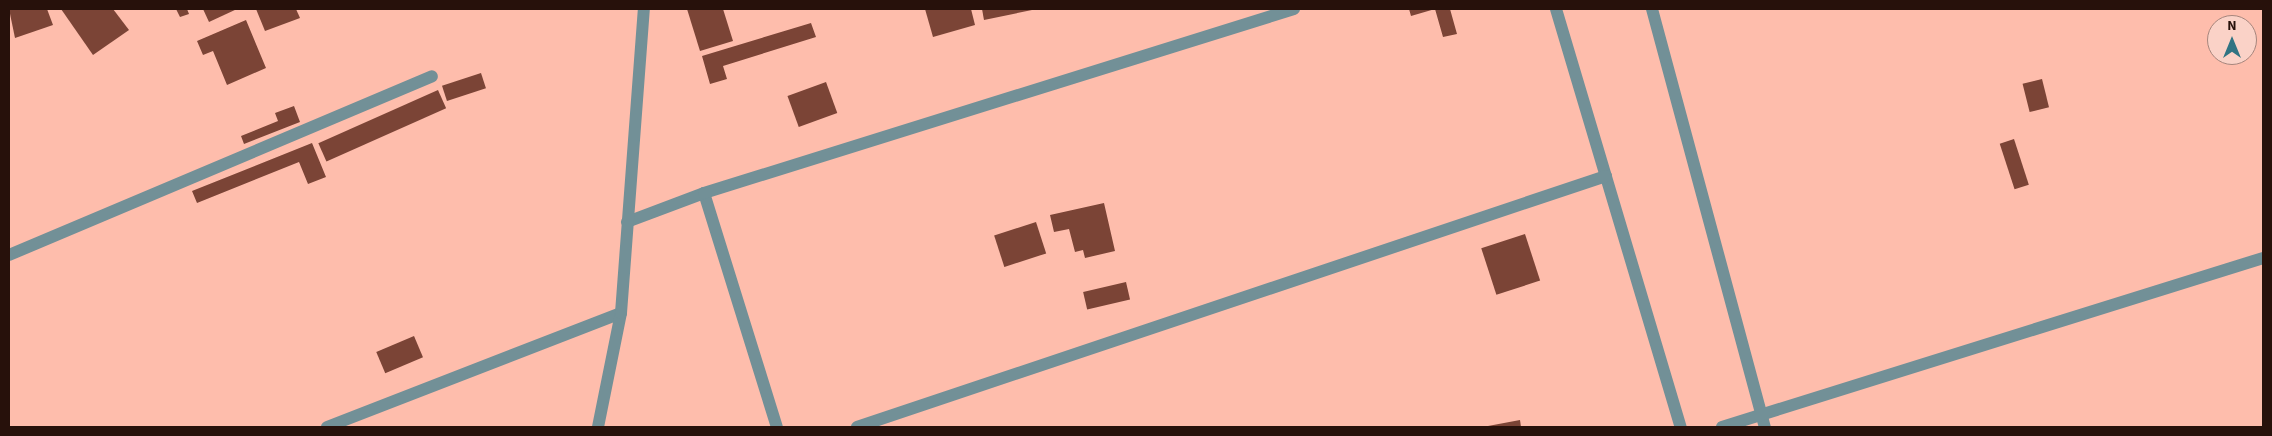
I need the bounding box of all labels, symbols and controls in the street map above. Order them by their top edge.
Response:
north arrow [2207,15,2257,65]
text: N [2227,16,2237,36]

